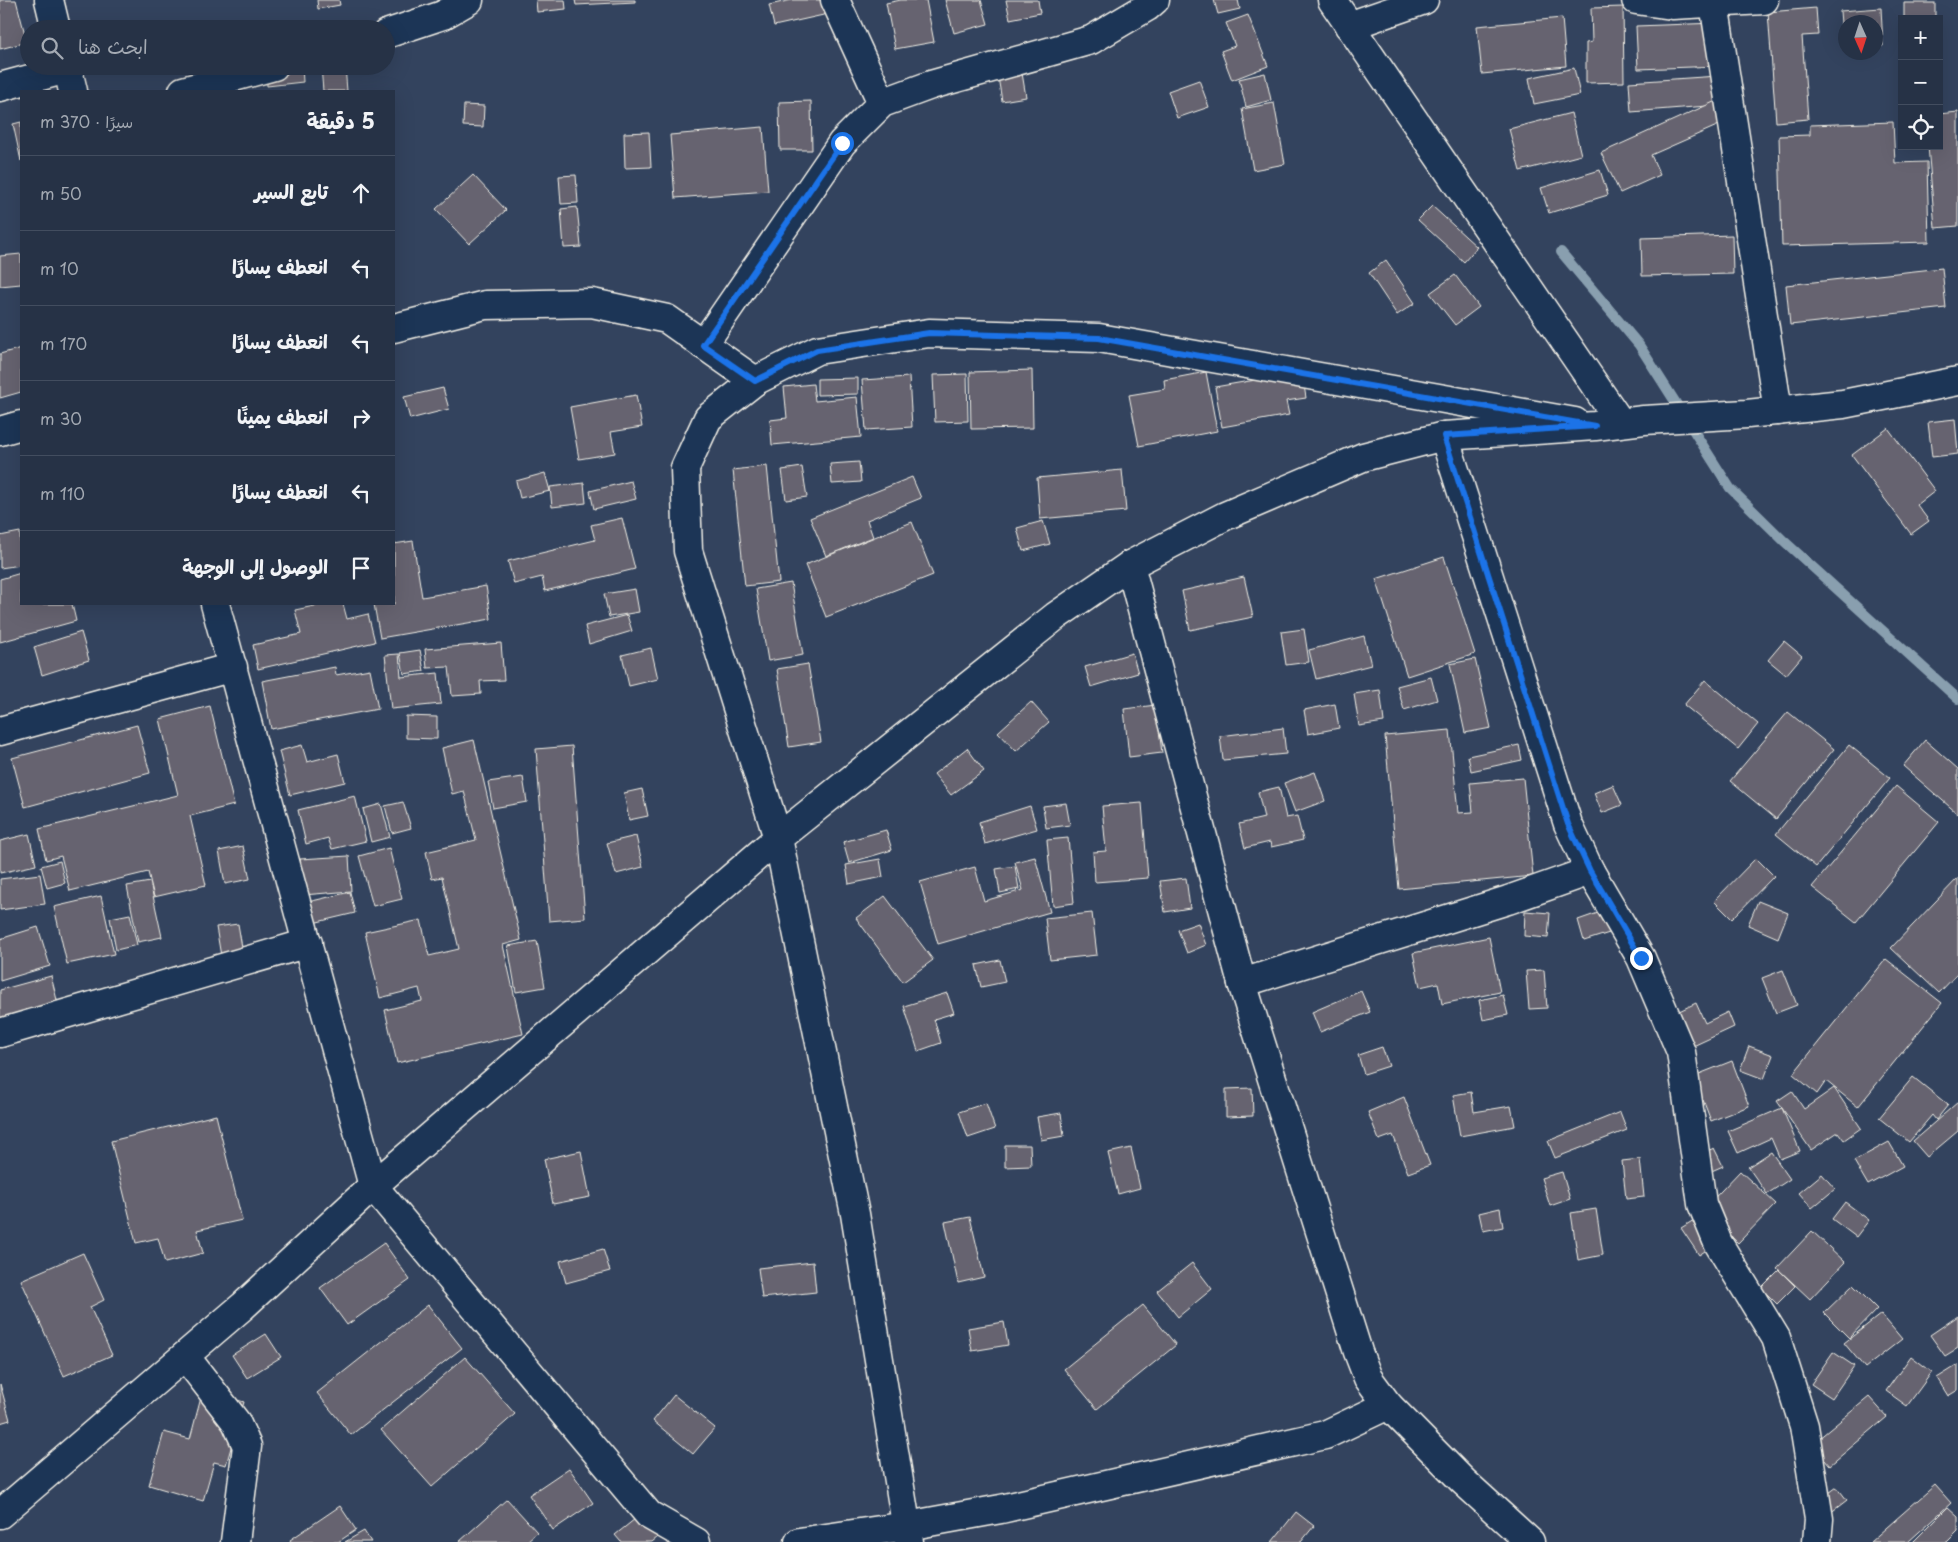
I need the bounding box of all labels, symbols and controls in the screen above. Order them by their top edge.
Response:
north arrow [1838,15,1883,60]
map controls [1898,15,1943,150]
button: + [1898,15,1943,60]
search box [20,20,395,75]
text: ابحث هنا [78,32,148,60]
icon: search [38,34,66,62]
button: − [1898,60,1943,105]
text: 5 دقيقة [306,104,375,136]
button: locate [1898,105,1943,150]
text: سيرًا · 370 m [40,109,133,133]
route start [831,132,854,155]
text: تابع السير [254,177,328,205]
icon: ahead [347,179,375,207]
text: 50 m [40,181,82,205]
text: انعطف يسارًا [232,252,328,280]
icon: left [347,254,375,282]
text: 10 m [40,256,79,280]
text: انعطف يسارًا [232,327,328,355]
icon: left [347,329,375,357]
text: 170 m [40,331,87,355]
text: انعطف يمينًا [237,402,328,430]
icon: right [347,404,375,432]
text: 30 m [40,406,82,430]
text: انعطف يسارًا [232,477,328,505]
icon: left [347,479,375,507]
text: 110 m [40,481,85,505]
text: الوصول إلى الوجهة [182,552,328,580]
icon: arrive [347,554,375,582]
route end [1630,947,1653,970]

